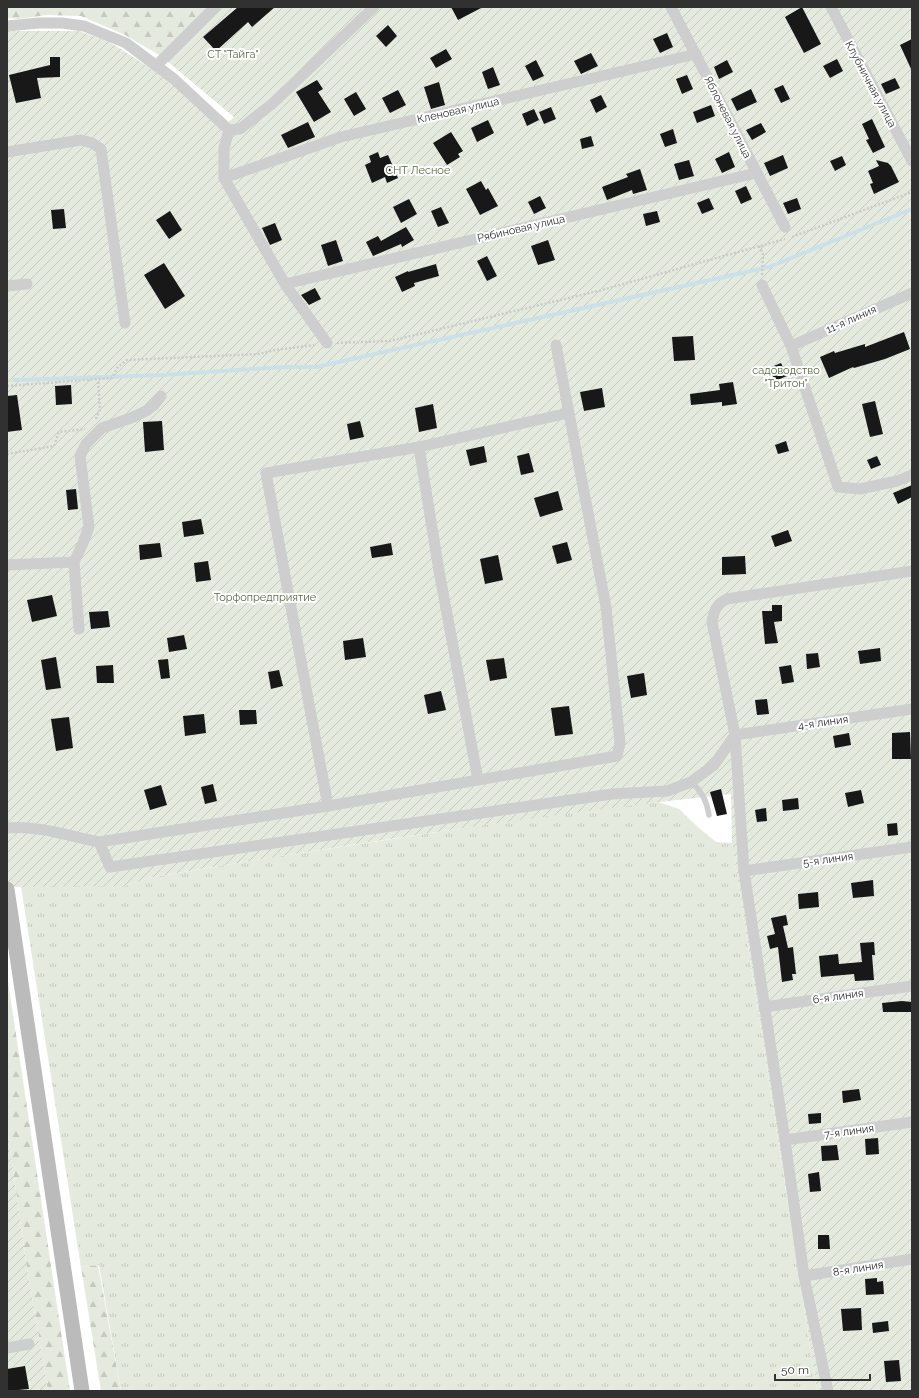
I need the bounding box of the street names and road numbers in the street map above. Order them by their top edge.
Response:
street label: Клубничная улица [842,39,899,130]
street label: Яблоневая улица [701,74,754,161]
street label: Кленовая улица [416,95,500,126]
street label: Рябиновая улица [476,212,566,245]
street label: 11-я линия [824,303,878,336]
street label: 4-я линия [797,713,849,732]
street label: 5-я линия [802,850,854,869]
street label: 6-я линия [812,986,864,1006]
street label: 7-я линия [823,1122,875,1141]
street label: 8-я линия [832,1258,884,1279]

